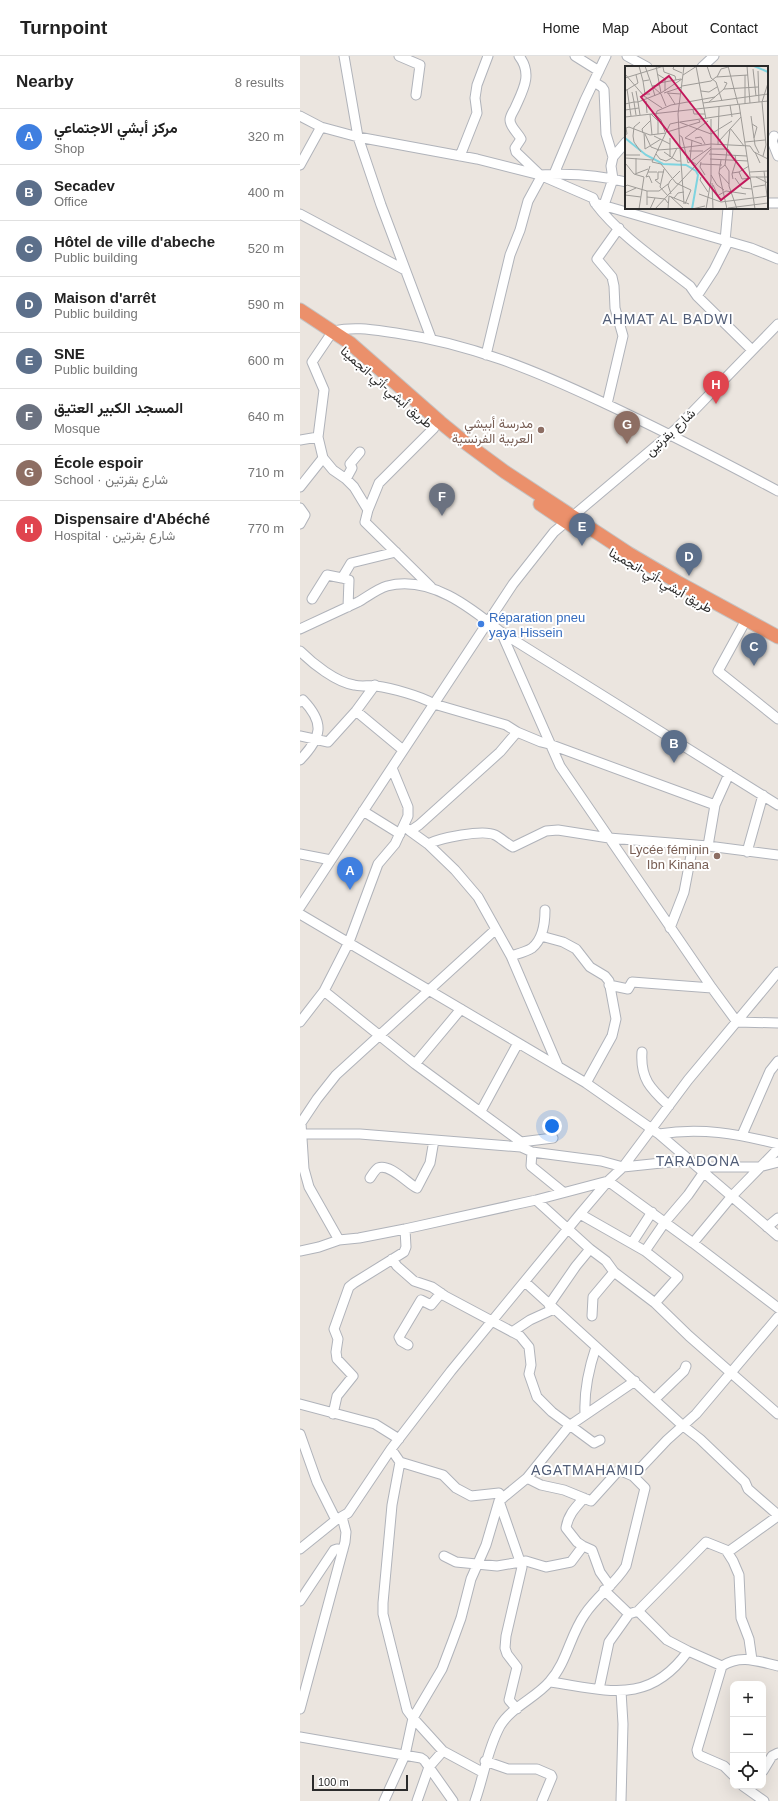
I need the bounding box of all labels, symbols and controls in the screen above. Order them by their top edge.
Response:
text: Turnpoint [20,17,107,38]
text: Home [543,20,580,36]
text: Map [602,20,629,36]
text: About [651,20,688,36]
text: Contact [710,20,758,36]
inset map [625,66,768,209]
text: Nearby [16,72,74,91]
text: 8 results [235,75,284,90]
text: مركز أبشي الاجتماعي [54,119,178,136]
text: A [24,129,34,144]
text: 320 m [248,129,284,144]
text: Shop [54,141,84,156]
text: Secadev [54,177,115,194]
text: B [24,185,34,200]
text: 400 m [248,185,284,200]
text: Office [54,194,88,209]
text: Hôtel de ville d'abeche [54,233,215,250]
text: C [24,241,34,256]
text: 520 m [248,241,284,256]
text: Public building [54,250,138,265]
text: Maison d'arrêt [54,289,156,306]
text: D [24,297,34,312]
text: 590 m [248,297,284,312]
text: Public building [54,306,138,321]
district label: AHMAT AL BADWI [602,311,734,327]
street label: طريق أبشي-أتي-انجمينا [336,343,436,434]
text: SNE [54,345,85,362]
text: E [25,353,33,368]
text: 600 m [248,353,284,368]
text: Public building [54,362,138,377]
pin: H [703,371,729,404]
text: المسجد الكبير العتيق [54,399,183,416]
street label: شارع بقرتين [642,405,700,461]
text: F [25,409,33,424]
text: 640 m [248,409,284,424]
pin: G [614,411,640,444]
place label: مدرسة أبيشي العربية الفرنسية [452,416,533,447]
text: Mosque [54,421,100,436]
marker: مدرسة أبيشي العربية الفرنسية [536,425,546,435]
text: École espoir [54,454,143,471]
text: G [24,465,34,480]
text: 710 m [248,465,284,480]
text: School · شارع بقرتين [54,472,168,487]
pin: F [429,483,455,516]
text: Dispensaire d'Abéché [54,510,210,527]
pin: E [569,513,595,546]
text: H [24,521,34,536]
text: 770 m [248,521,284,536]
text: Hospital · شارع بقرتين [54,528,175,543]
pin: D [676,543,702,576]
street label: طريق أبشي-أتي-انجمينا [605,545,715,619]
place label: Réparation pneu yaya Hissein [489,610,585,640]
marker: Réparation pneu yaya Hissein [476,619,486,629]
pin: C [741,633,767,666]
pin: B [661,730,687,763]
place label: Lycée féminin Ibn Kinana [629,842,710,872]
marker: Lycée féminin Ibn Kinana [712,851,722,861]
pin: A [337,857,363,890]
your location [542,1116,562,1136]
district label: TARADONA [656,1153,740,1169]
district label: AGATMAHAMID [531,1462,645,1478]
map controls [730,1681,766,1789]
button: + [730,1681,766,1717]
button: − [730,1717,766,1753]
button: locate [730,1753,766,1789]
scale bar [312,1773,408,1792]
text: 100 m [318,1776,349,1788]

